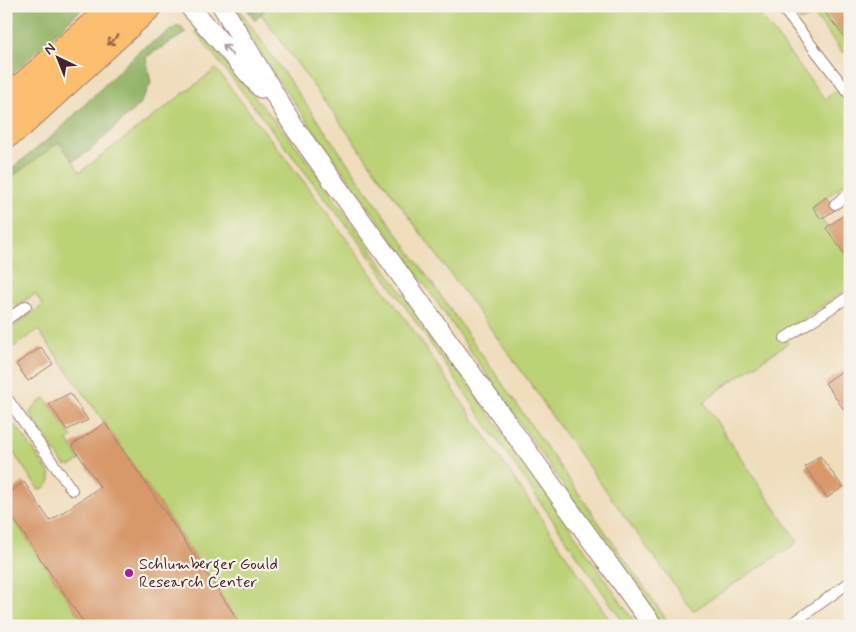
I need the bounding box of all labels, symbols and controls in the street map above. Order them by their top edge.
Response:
north arrow [32,32,82,82]
one-way arrow [106,34,119,45]
text: N [40,39,59,59]
one-way arrow [222,44,234,57]
place label: Schlumberger Gould Research Center [139,554,278,593]
marker: Schlumberger Gould Research Center [123,567,135,579]

